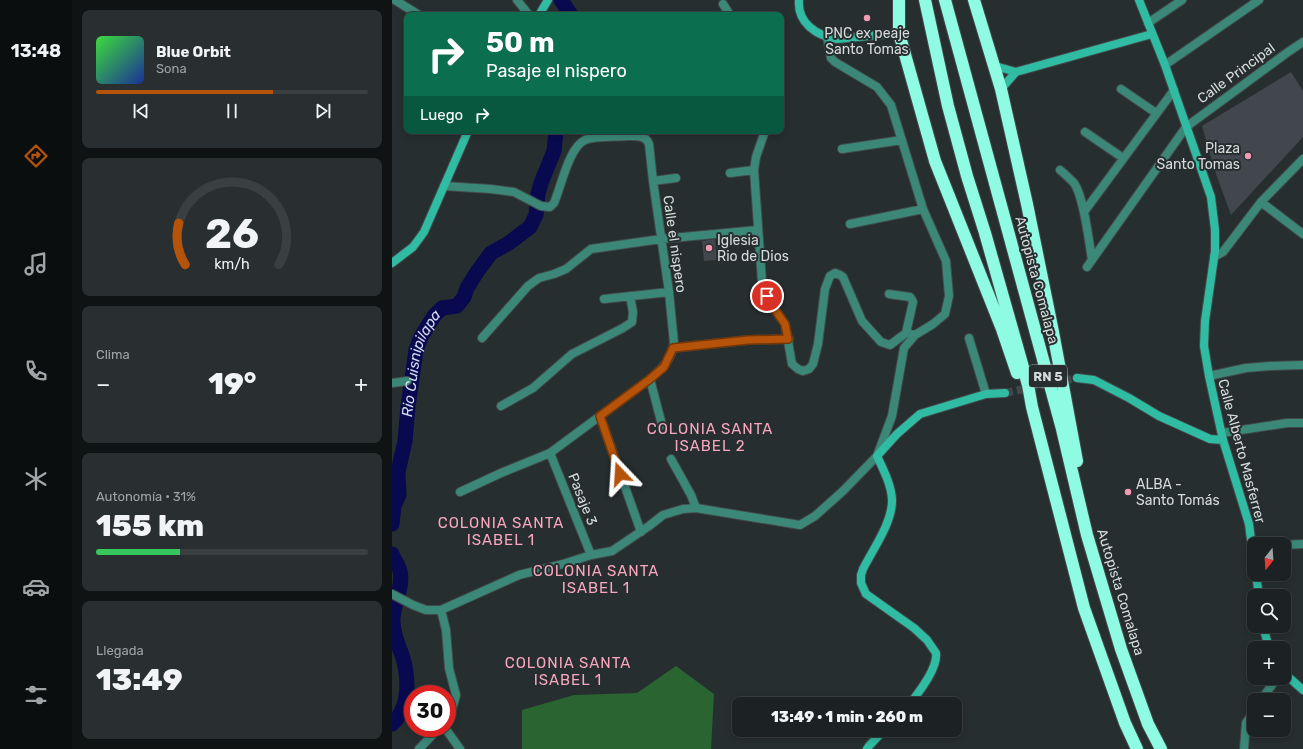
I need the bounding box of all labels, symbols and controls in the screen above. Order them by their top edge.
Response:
marker: PNC ex peaje Santo Tomas [862,13,872,23]
place label: PNC ex peaje Santo Tomas [824,25,910,58]
text: 50 m [486,26,555,59]
icon: right [420,28,472,80]
text: 13:48 [11,40,61,62]
street label: Calle Principal [1194,40,1278,107]
text: Blue Orbit [156,43,231,61]
text: Pasaje el nispero [486,60,627,82]
text: Sona [156,61,187,76]
icon: previous [130,100,152,122]
icon: pause [221,100,243,122]
icon: next [312,100,334,122]
icon: right [471,104,493,126]
text: Luego [420,106,463,124]
place label: Plaza Santo Tomas [1156,140,1240,173]
icon: directions [22,142,50,170]
marker: Plaza Santo Tomas [1243,151,1253,161]
street label: Calle el nispero [659,194,690,294]
text: 26 [205,208,259,257]
street label: Autopista Comalapa [1011,214,1062,346]
place label: Iglesia Rio de Dios [717,232,789,265]
marker: Iglesia Rio de Dios [704,243,714,253]
icon: music [22,250,50,278]
text: km/h [214,255,250,272]
pin [750,279,784,313]
icon: arrive [756,285,778,307]
water label: Rio Cuisnipilapa [398,306,444,418]
text: Clima [96,347,130,362]
icon: phone [22,357,50,385]
road number: RN 5 [1029,365,1067,387]
text: 19° [208,366,256,402]
text: − [96,371,110,398]
text: + [354,371,368,398]
street label: Calle Alberto Masferrer [1214,377,1269,526]
district label: COLONIA SANTA ISABEL 2 [647,420,773,455]
position arrow [599,453,641,495]
icon: climate [22,465,50,493]
street label: Pasaje 3 [564,471,601,528]
place label: ALBA - Santo Tomás [1136,476,1220,509]
marker: ALBA - Santo Tomás [1123,487,1133,497]
text: Autonomía · 31% [96,489,196,504]
text: 155 km [96,508,204,544]
district label: COLONIA SANTA ISABEL 1 [438,514,564,549]
street label: Autopista Comalapa [1093,527,1148,657]
north arrow [1247,537,1291,581]
map controls [1247,537,1291,737]
district label: COLONIA SANTA ISABEL 1 [533,562,659,597]
icon: car [22,573,50,601]
button: search [1247,589,1291,633]
button: + [1247,641,1291,685]
text: Llegada [96,643,144,658]
district label: COLONIA SANTA ISABEL 1 [505,654,631,689]
text: 13:49 [96,662,183,698]
icon: filters [22,681,50,709]
speed limit sign: 30 [404,685,456,737]
button: − [1247,693,1291,737]
text: 13:49 · 1 min · 260 m [771,708,923,726]

